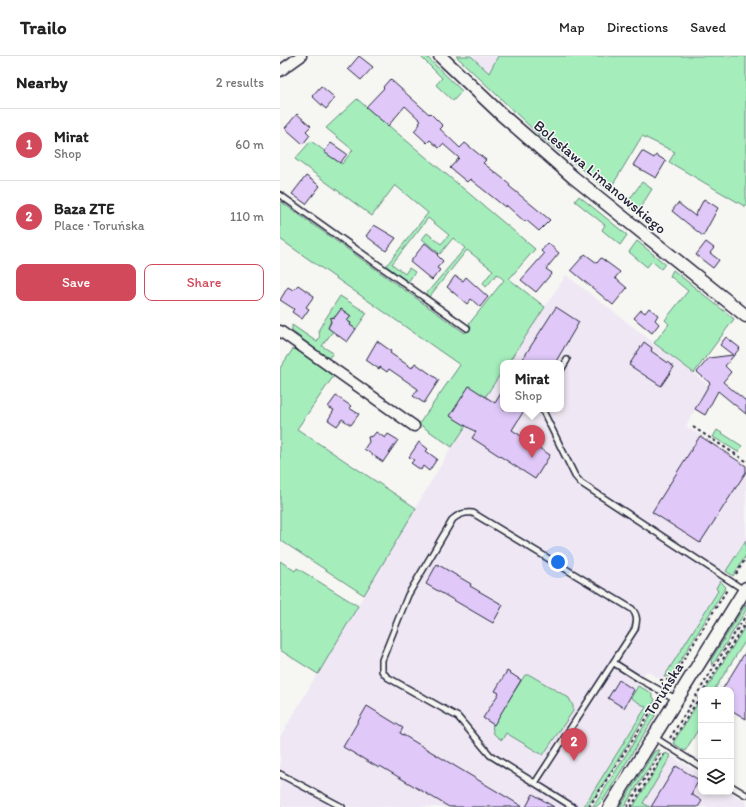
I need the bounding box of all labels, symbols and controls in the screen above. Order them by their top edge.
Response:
text: Trailo [20,16,67,39]
text: Map [559,19,585,36]
text: Directions [607,19,668,36]
text: Saved [690,19,726,36]
text: Nearby [16,72,68,92]
text: 2 results [216,75,264,90]
street label: Bolesława Limanowskiego [530,116,670,238]
text: Mirat [54,128,89,146]
text: 1 [26,137,32,152]
text: 60 m [235,137,264,152]
text: Shop [54,146,81,161]
text: Baza ZTE [54,200,114,218]
text: 2 [26,209,32,224]
text: 110 m [230,209,264,224]
text: Place · Toruńska [54,218,144,233]
button: Save [16,264,136,301]
button: Share [144,264,264,301]
popup [500,360,564,412]
text: Mirat [515,370,549,388]
text: Shop [515,388,542,403]
pin: 1 [519,425,545,458]
your location [548,552,568,572]
street label: Toruńska [641,659,687,719]
map controls [698,687,734,795]
button: + [698,687,734,723]
button: − [698,723,734,759]
pin: 2 [561,728,587,761]
button: layers [698,759,734,795]

